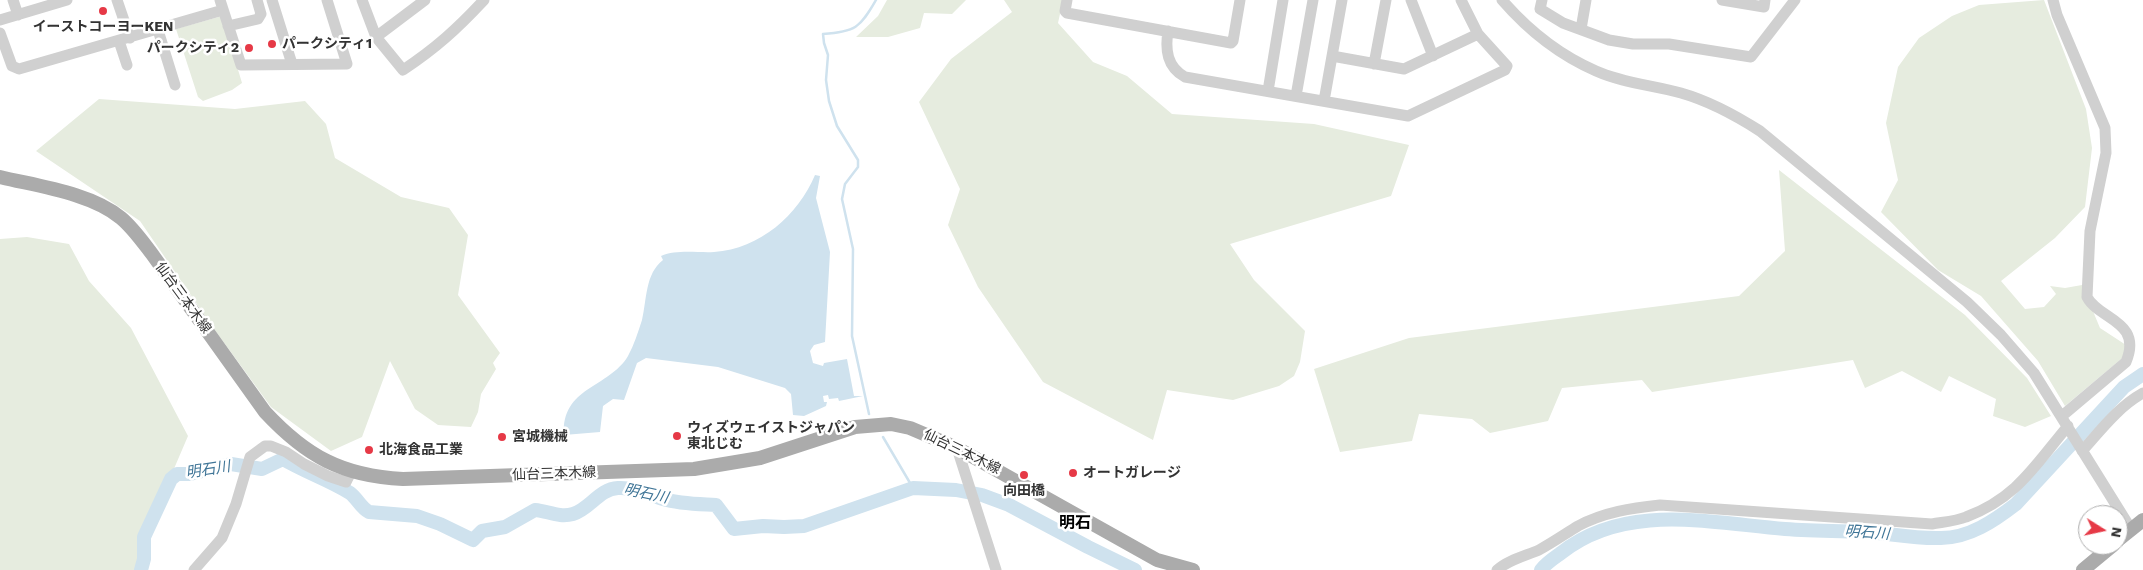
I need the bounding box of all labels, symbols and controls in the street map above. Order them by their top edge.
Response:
marker: イーストコーヨーKEN [97,5,109,17]
place label: イーストコーヨーKEN [33,19,173,35]
place label: パークシティ1 [282,36,372,52]
marker: パークシティ1 [266,38,278,50]
place label: パークシティ2 [147,40,239,56]
marker: パークシティ2 [243,42,255,54]
street label: 仙台三本木線 [152,259,214,337]
place label: ウィズウェイストジャパン 東北じむ [687,420,855,452]
street label: 仙台三本木線 [921,426,1003,478]
place label: 宮城機械 [512,429,568,445]
marker: ウィズウェイストジャパン 東北じむ [671,430,683,442]
marker: 宮城機械 [496,431,508,443]
place label: 北海食品工業 [379,442,463,458]
marker: 北海食品工業 [363,444,375,456]
water label: 明石川 [184,458,232,482]
street label: 仙台三本木線 [512,464,596,484]
place label: オートガレージ [1083,465,1181,481]
marker: オートガレージ [1067,467,1079,479]
marker: 向田橋 [1018,469,1030,481]
water label: 明石川 [622,481,670,507]
place label: 向田橋 [1003,483,1045,499]
north arrow [2078,505,2128,555]
district label: 明石 [1059,513,1091,533]
water label: 明石川 [1844,522,1890,544]
text: N [2108,526,2126,539]

